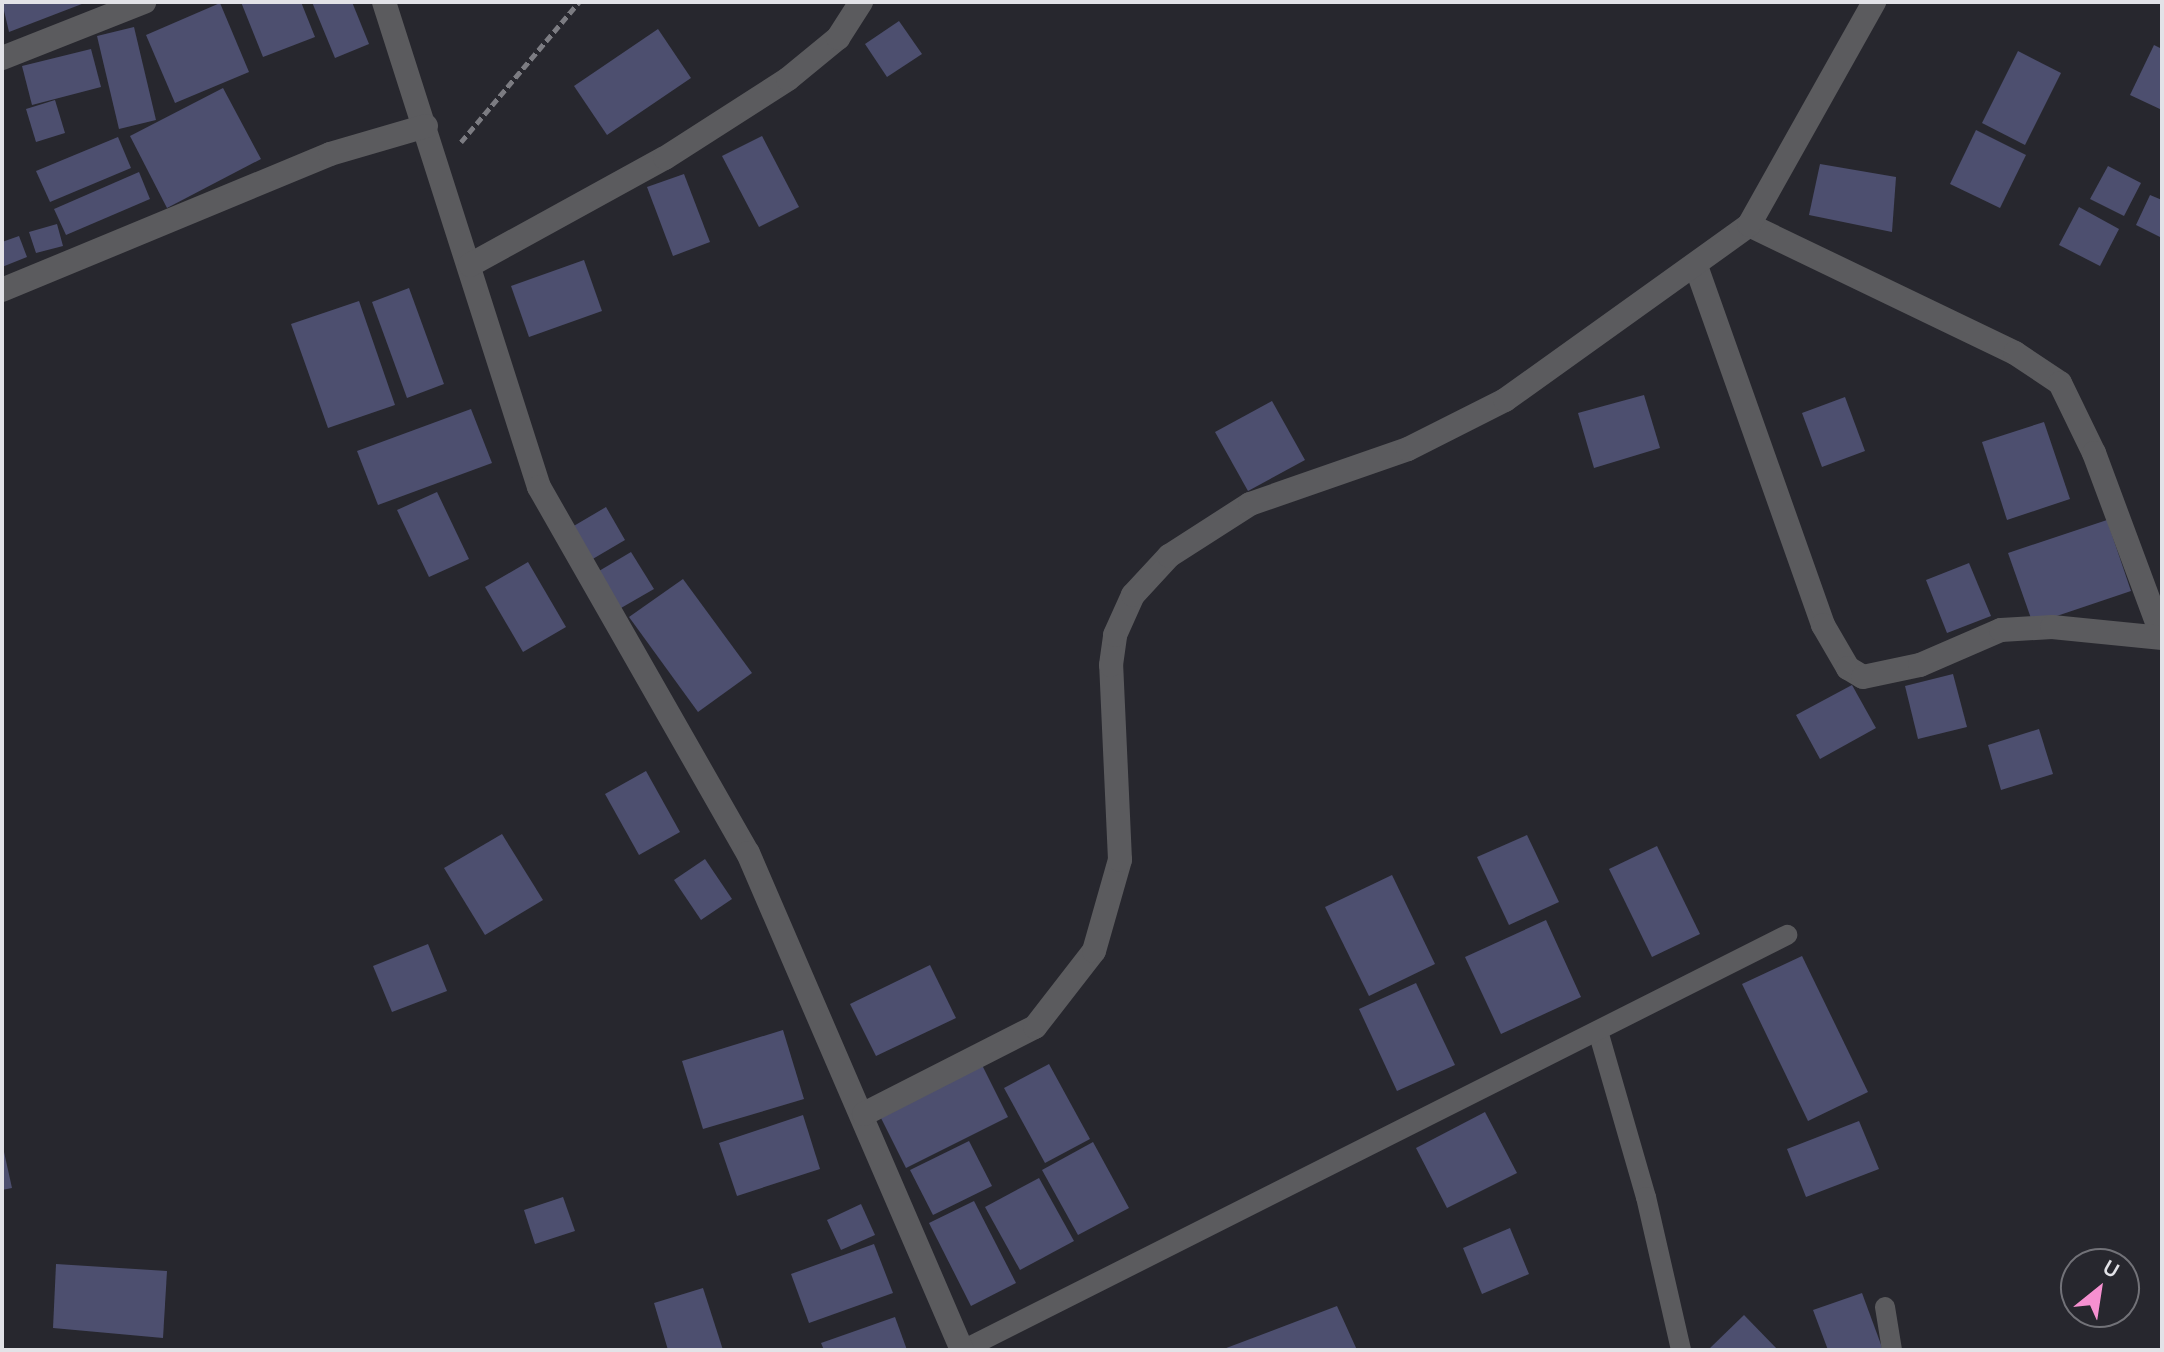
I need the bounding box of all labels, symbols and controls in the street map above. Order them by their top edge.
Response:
north arrow [2060,1248,2140,1328]
text: U [2098,1254,2124,1284]

